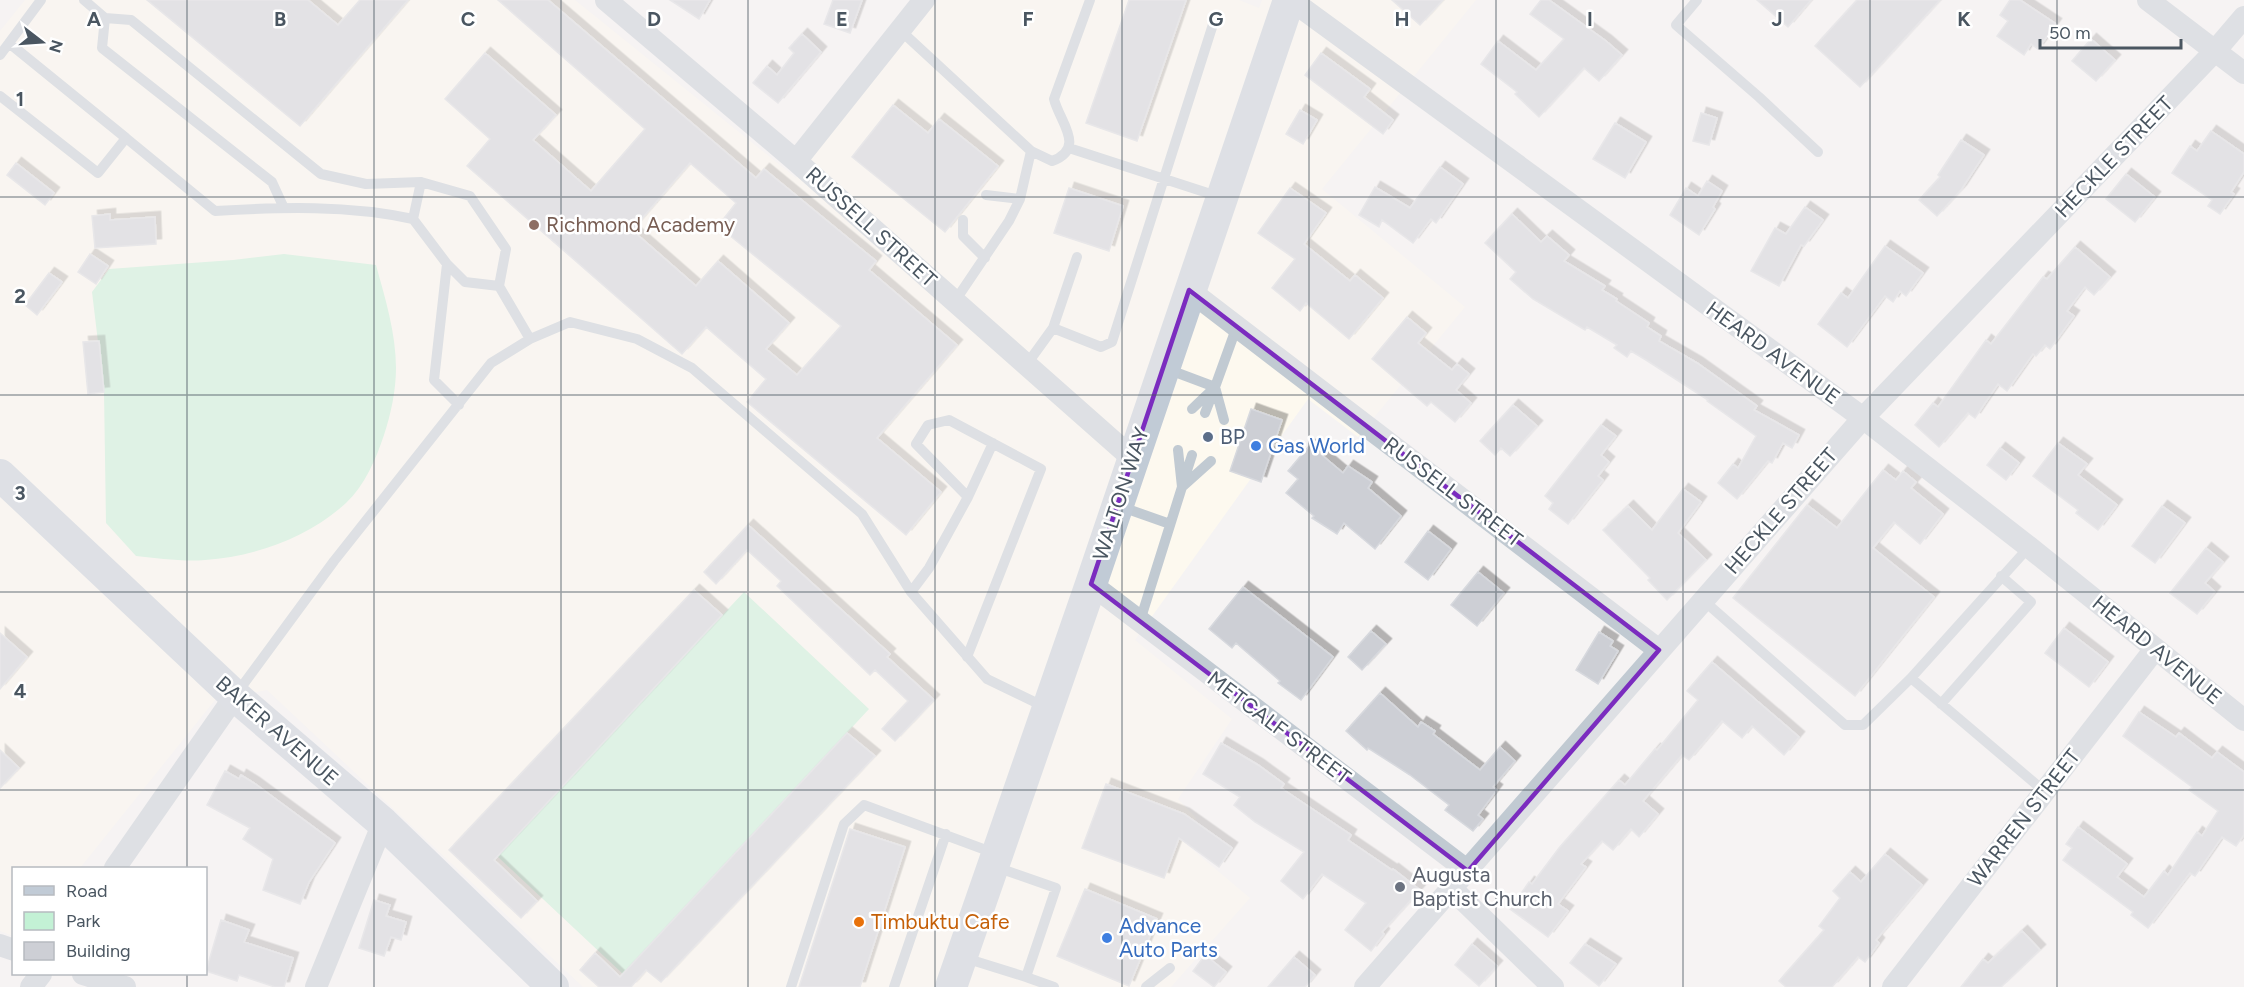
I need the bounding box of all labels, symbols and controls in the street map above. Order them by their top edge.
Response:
text: A [87,7,102,31]
text: B [274,7,286,31]
text: C [461,7,475,31]
text: D [647,7,661,31]
text: E [836,7,848,31]
text: F [1022,7,1034,31]
text: G [1209,7,1224,31]
text: H [1395,7,1410,31]
text: I [1587,7,1593,31]
text: J [1771,7,1783,31]
text: K [1957,7,1971,31]
north arrow [12,12,72,72]
scale bar [2040,12,2181,50]
text: 50 m [2049,22,2091,44]
text: N [45,38,67,55]
text: 1 [16,87,24,111]
street label: HECKLE STREET [2049,91,2178,222]
street label: RUSSELL STREET [801,161,942,292]
place label: Richmond Academy [546,212,735,237]
marker: Richmond Academy [527,218,541,232]
text: 2 [14,284,26,308]
street label: HEARD AVENUE [1702,296,1845,409]
street label: WALTON WAY [1087,424,1154,564]
place label: BP [1220,424,1245,449]
marker: BP [1201,430,1215,444]
street label: RUSSELL STREET [1379,431,1528,552]
place label: Gas World [1268,433,1365,458]
marker: Gas World [1249,439,1263,453]
street label: HECKLE STREET [1719,442,1842,579]
text: 3 [14,481,26,505]
street label: HEARD AVENUE [2088,590,2227,709]
street label: METCALF STREET [1203,666,1356,790]
street label: BAKER AVENUE [211,671,344,791]
text: 4 [14,679,27,703]
street label: WARREN STREET [1962,744,2085,892]
place label: Augusta Baptist Church [1412,862,1552,911]
legend [12,867,207,975]
text: Road [66,880,107,902]
marker: Augusta Baptist Church [1393,880,1407,894]
place label: Timbuktu Cafe [871,909,1009,934]
text: Park [66,910,101,932]
place label: Advance Auto Parts [1119,913,1218,962]
marker: Timbuktu Cafe [852,915,866,929]
marker: Advance Auto Parts [1100,931,1114,945]
text: Building [66,940,131,962]

